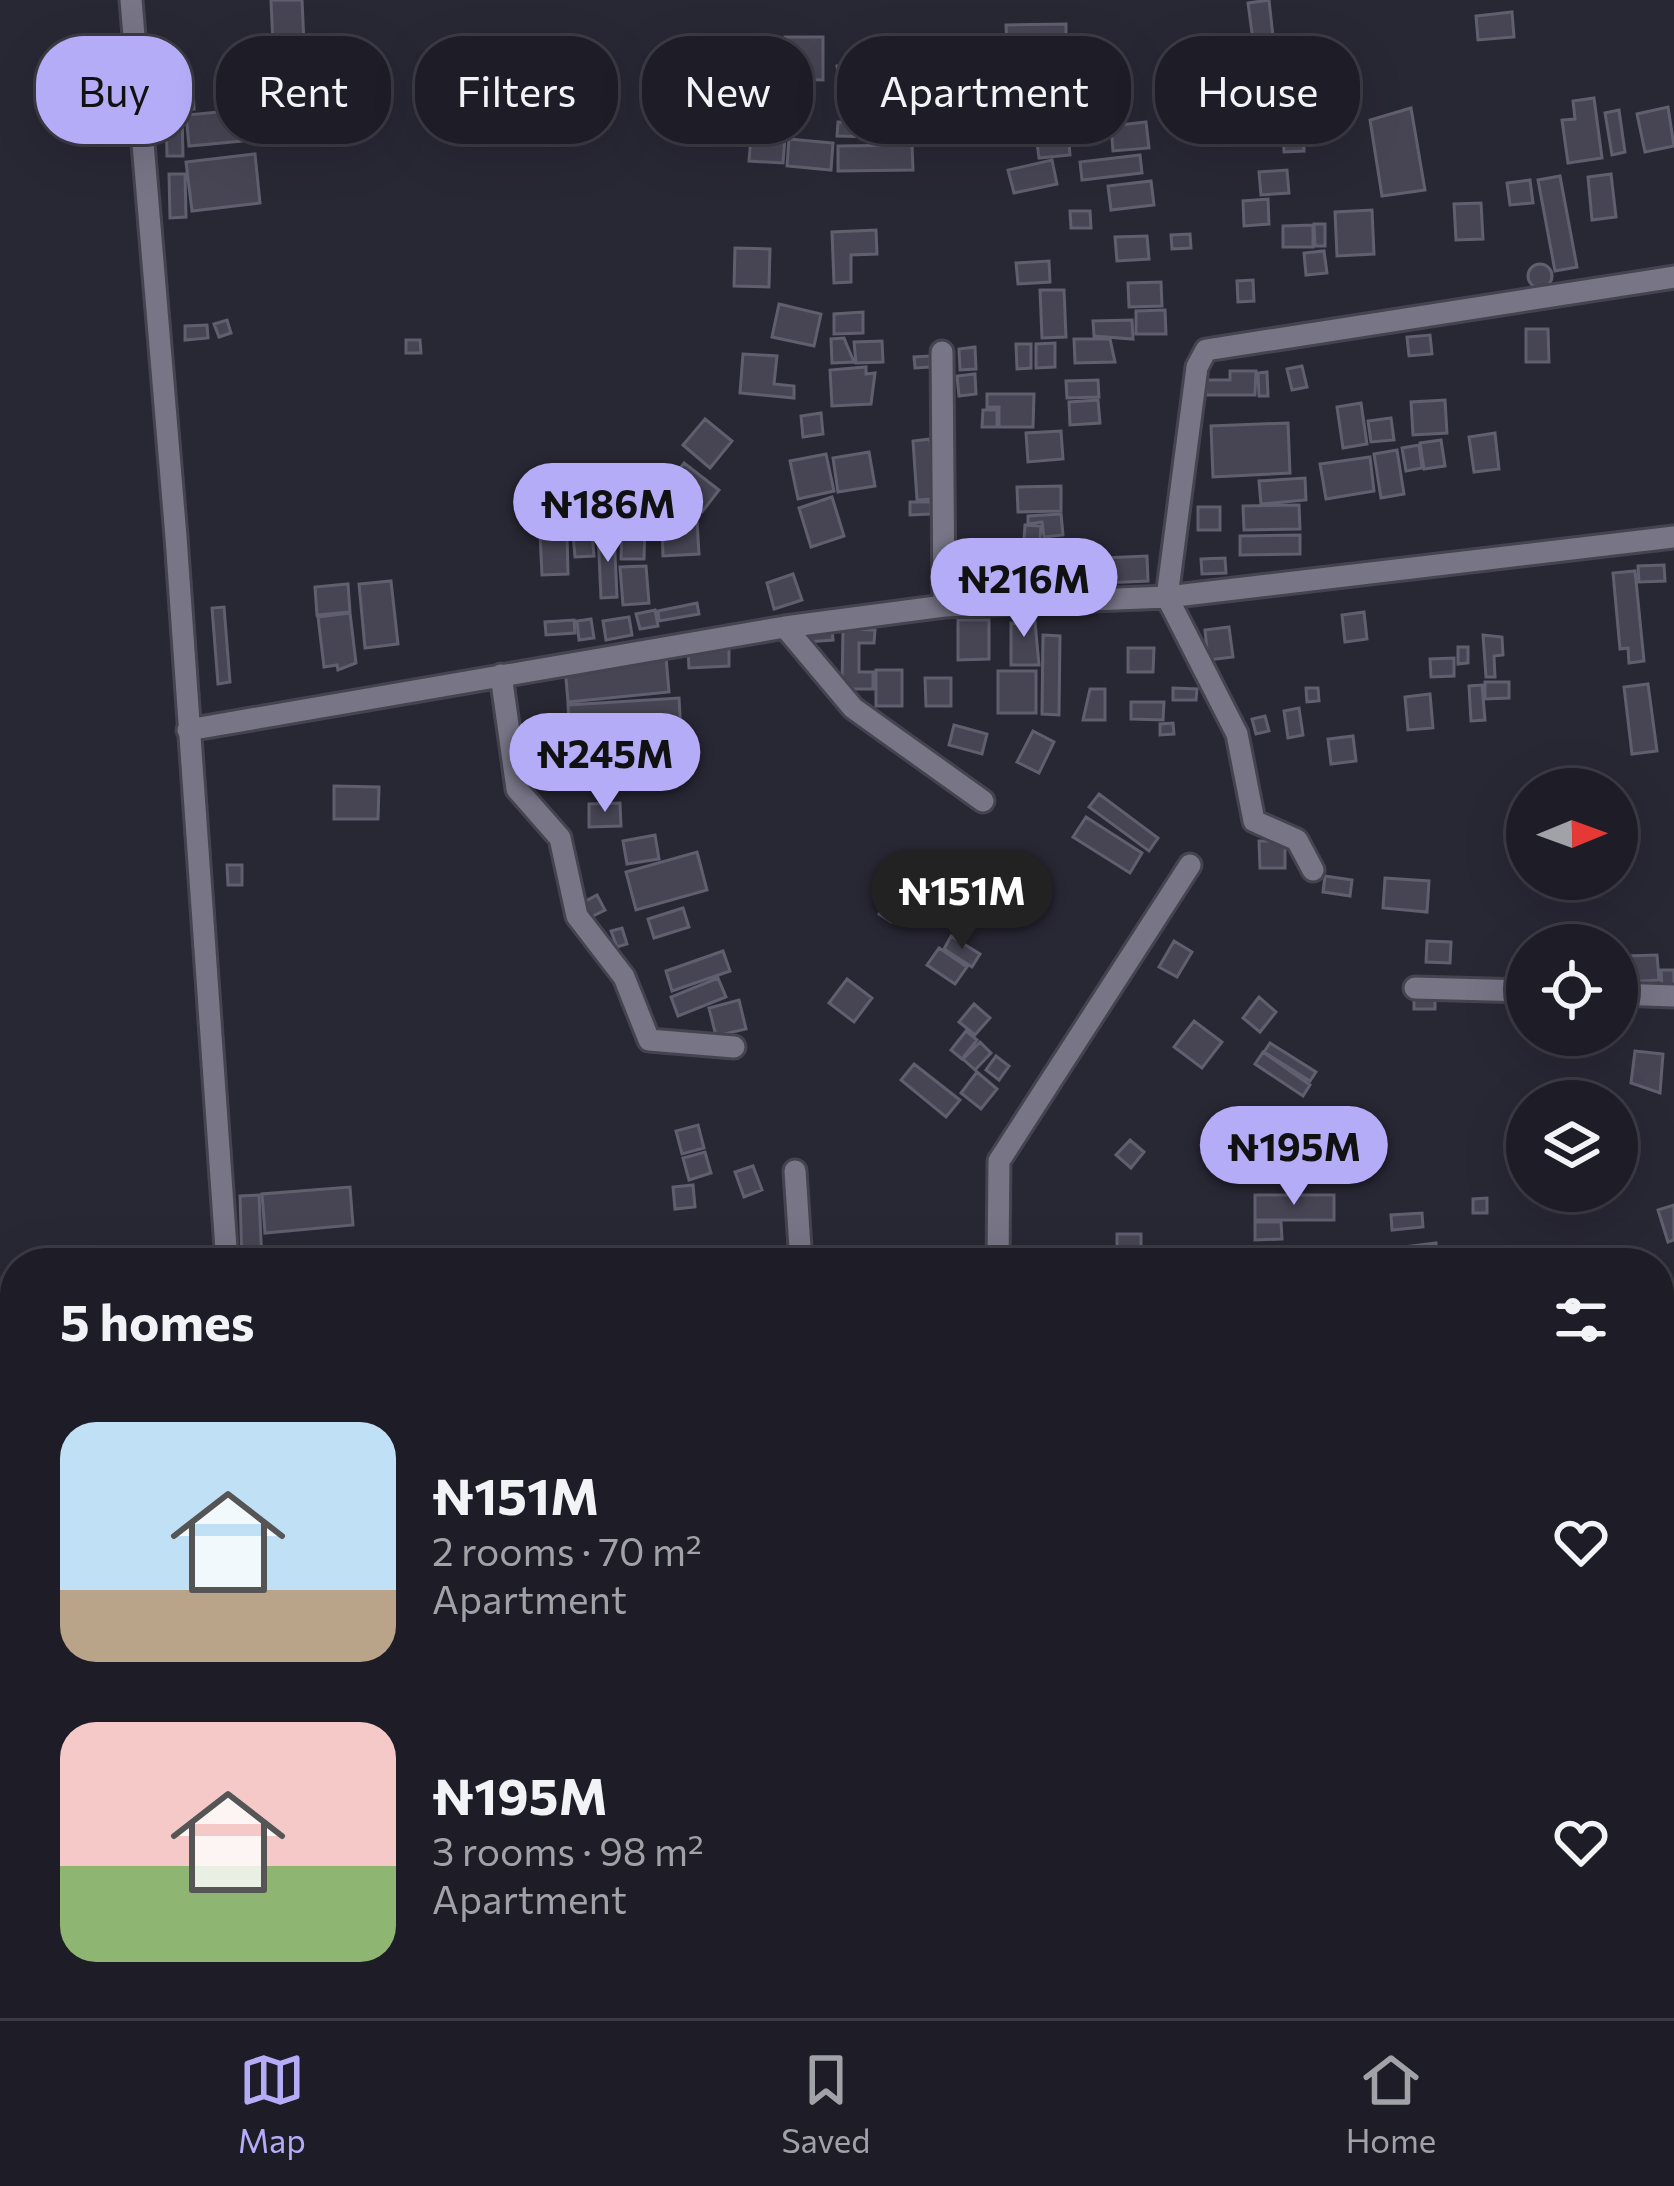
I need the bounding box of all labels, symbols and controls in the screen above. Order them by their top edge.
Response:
chip: Buy [36,36,192,144]
chip: Rent [216,36,391,144]
chip: Filters [415,36,618,144]
chip: New [642,36,813,144]
chip: Apartment [837,36,1131,144]
chip: House [1155,36,1360,144]
pin: ₦186M [524,463,692,565]
text: ₦186M [540,478,676,526]
pin: ₦216M [940,538,1108,640]
text: ₦216M [958,553,1090,601]
pin: ₦245M [521,713,689,815]
text: ₦245M [536,728,674,776]
north arrow [1506,768,1638,900]
map controls [1506,768,1638,1212]
pin: ₦151M [878,850,1046,952]
text: ₦151M [898,865,1026,913]
button: locate [1506,924,1638,1056]
button: layers [1506,1080,1638,1212]
pin: ₦195M [1210,1106,1378,1208]
text: ₦195M [1227,1121,1361,1169]
icon: filters [1548,1287,1614,1353]
text: 5 homes [60,1289,255,1352]
text: ₦151M [432,1463,599,1526]
icon: home [156,1470,300,1614]
icon: heart [1548,1509,1614,1575]
text: 2 rooms · 70 m² [432,1526,702,1574]
text: Apartment [432,1574,627,1622]
text: ₦195M [432,1763,608,1826]
icon: home [156,1770,300,1914]
icon: heart [1548,1809,1614,1875]
text: 3 rooms · 98 m² [432,1826,704,1874]
text: Apartment [432,1874,627,1922]
tab: Map [238,2047,306,2160]
tab: Saved [781,2047,870,2160]
tab: Home [1346,2047,1436,2160]

